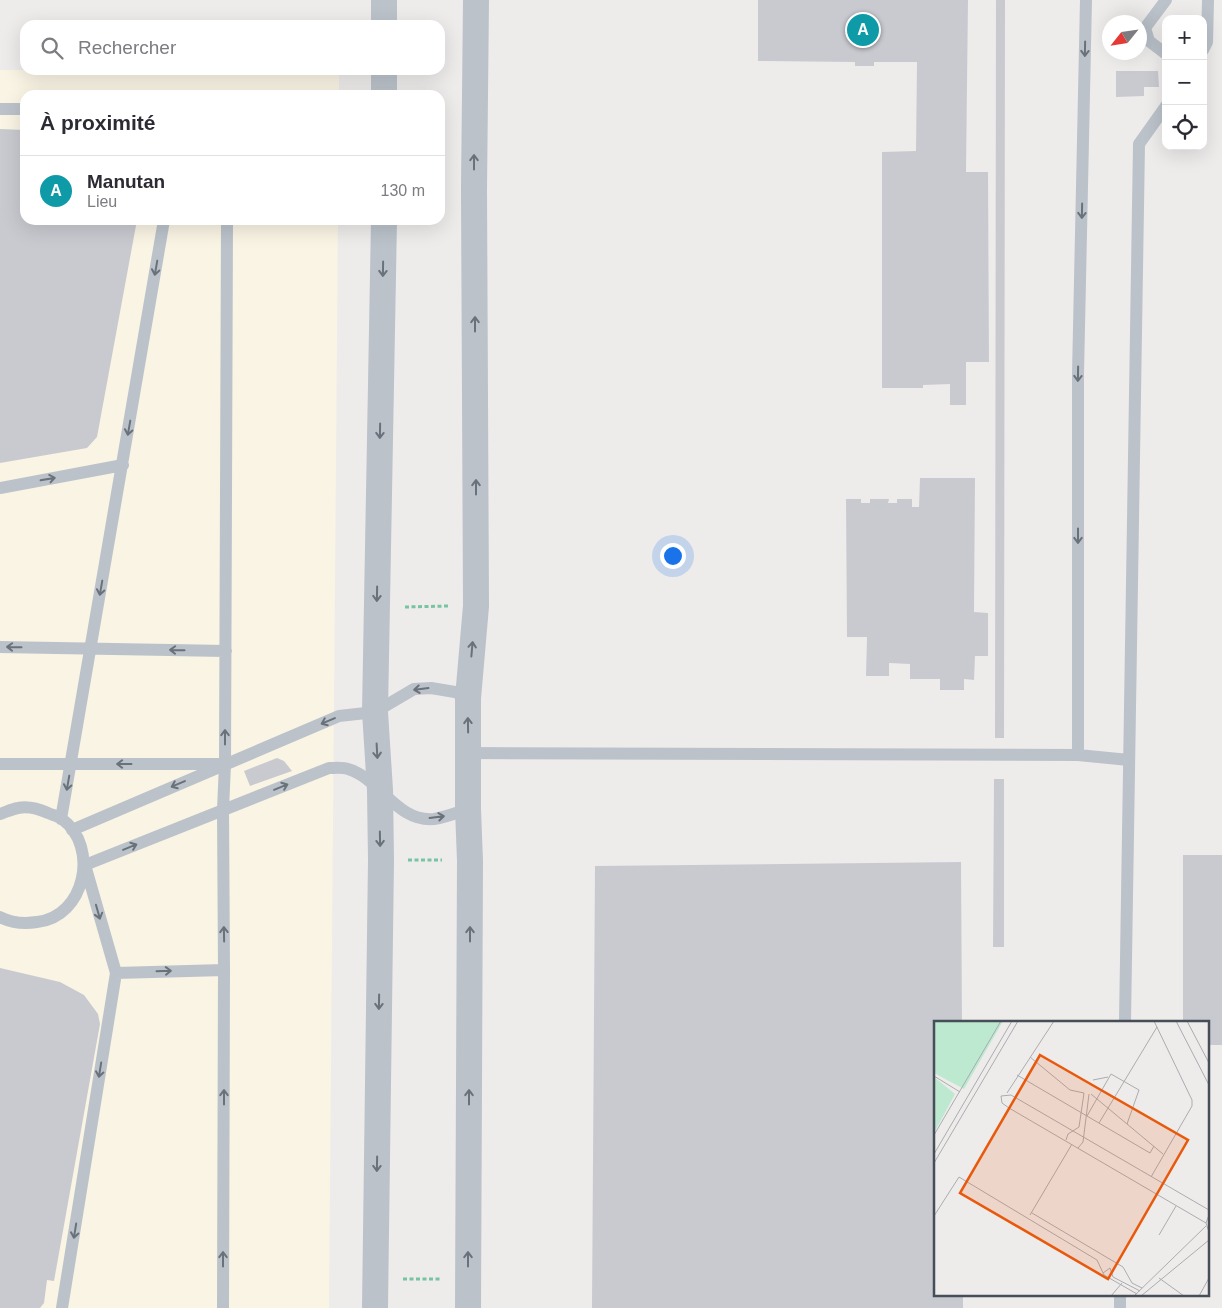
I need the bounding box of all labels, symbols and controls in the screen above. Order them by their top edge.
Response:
pin: A [847,11,879,49]
north arrow [1102,15,1147,60]
map controls [1162,15,1207,150]
button: + [1162,15,1207,60]
search box [20,20,445,75]
icon: search [38,34,66,62]
text: Rechercher [78,37,176,58]
one-way arrow [1080,40,1090,56]
button: − [1162,60,1207,105]
button: locate [1162,105,1207,150]
text: À proximité [40,111,156,134]
one-way arrow [469,154,479,170]
text: Manutan [87,171,165,192]
text: A [50,182,62,199]
text: 130 m [381,182,425,199]
text: Lieu [87,193,117,210]
one-way arrow [1077,203,1086,219]
one-way arrow [151,260,161,276]
one-way arrow [378,260,388,276]
one-way arrow [470,317,480,333]
one-way arrow [1073,365,1083,381]
one-way arrow [123,420,133,436]
one-way arrow [375,422,385,439]
one-way arrow [40,473,56,483]
one-way arrow [471,479,481,496]
one-way arrow [1073,528,1083,544]
your location [660,543,686,569]
one-way arrow [96,580,106,596]
one-way arrow [372,585,382,601]
one-way arrow [468,641,477,657]
one-way arrow [7,642,23,652]
one-way arrow [169,645,186,655]
one-way arrow [413,684,429,694]
one-way arrow [321,716,336,726]
one-way arrow [463,717,473,734]
one-way arrow [220,729,230,746]
one-way arrow [373,743,382,759]
one-way arrow [116,759,132,769]
one-way arrow [62,775,72,791]
one-way arrow [171,780,186,790]
one-way arrow [273,781,288,791]
one-way arrow [428,812,444,822]
one-way arrow [375,830,385,847]
one-way arrow [122,841,137,851]
one-way arrow [94,903,103,919]
one-way arrow [219,927,229,943]
one-way arrow [465,927,475,943]
one-way arrow [156,967,172,976]
one-way arrow [374,993,384,1009]
inset map [934,1021,1210,1296]
one-way arrow [95,1062,105,1078]
one-way arrow [219,1089,229,1106]
one-way arrow [464,1089,474,1106]
one-way arrow [372,1156,381,1172]
one-way arrow [69,1222,79,1238]
one-way arrow [218,1252,228,1268]
one-way arrow [463,1252,473,1268]

